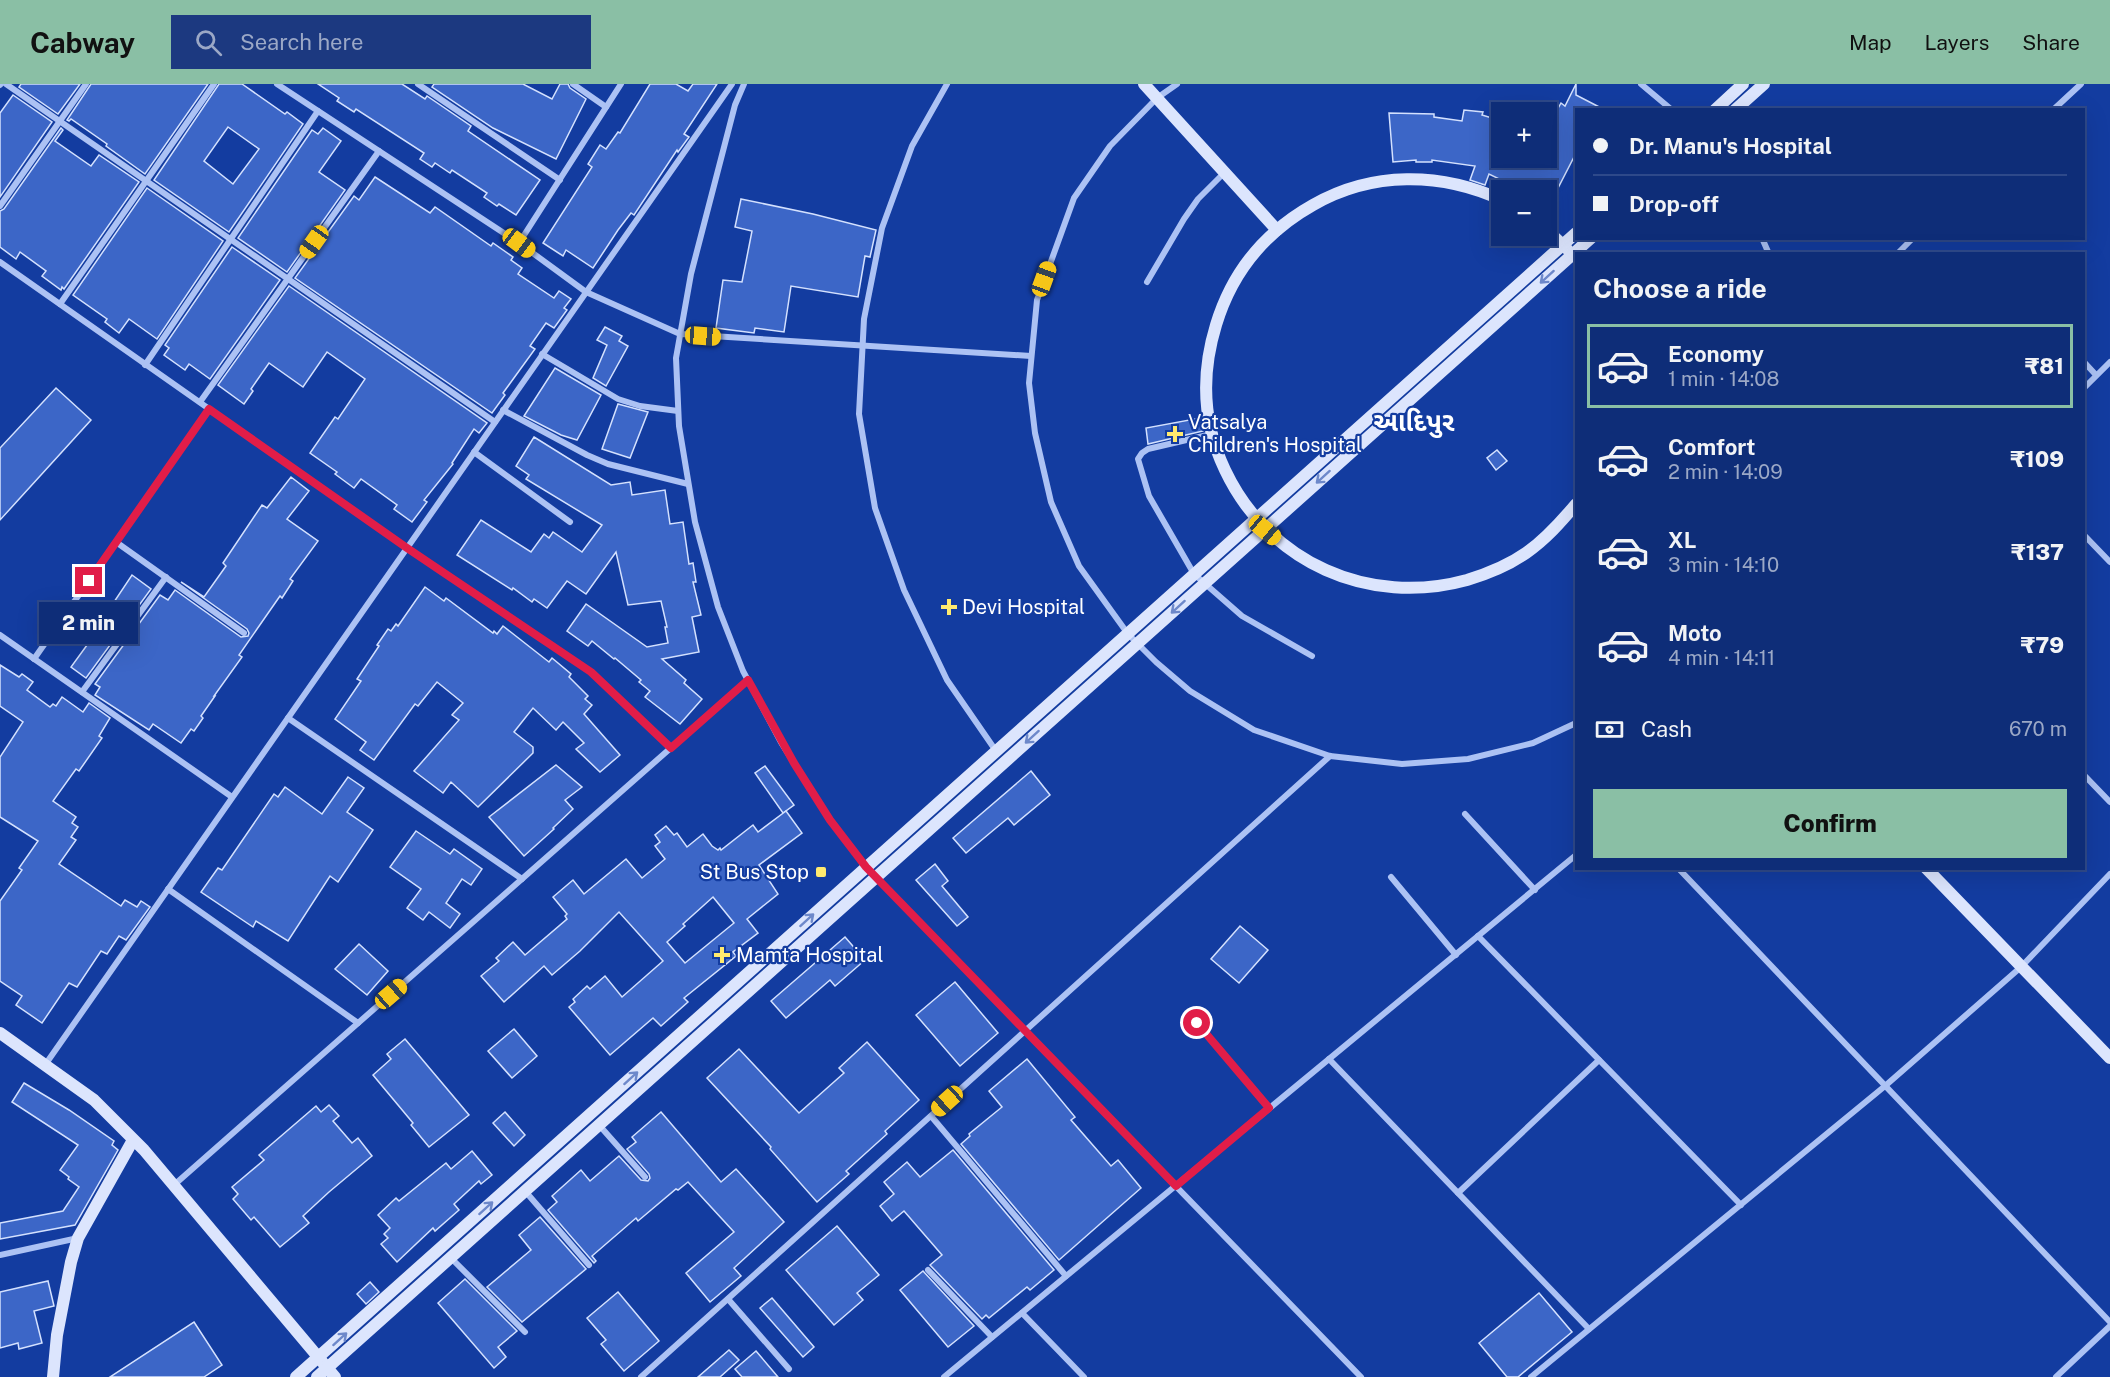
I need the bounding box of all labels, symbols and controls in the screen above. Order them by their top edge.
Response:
search box [171,15,591,69]
text: Cabway [30,26,135,59]
icon: search [192,26,225,59]
text: Search here [240,29,363,55]
text: Map [1849,30,1892,55]
text: Layers [1925,30,1989,55]
text: Share [2022,30,2080,55]
map controls [1491,102,1557,246]
button: + [1491,102,1557,168]
text: Dr. Manu's Hospital [1629,133,1832,159]
button: − [1491,180,1557,246]
text: Drop-off [1629,191,1719,217]
car [296,222,332,262]
car [499,225,539,261]
car [1029,259,1059,299]
one-way arrow [1540,270,1555,284]
text: Choose a ride [1593,272,1767,304]
car [684,326,722,346]
icon: car [1596,339,1650,393]
text: Economy [1668,341,1764,367]
text: ₹81 [2025,353,2064,379]
text: 1 min · 14:08 [1668,367,1779,391]
district label: આદિપુર [1374,406,1455,438]
place label: Vatsalya Children's Hospital [1188,410,1362,457]
marker: Vatsalya Children's Hospital [1166,425,1184,443]
icon: car [1596,432,1650,486]
text: Comfort [1668,434,1755,460]
text: ₹109 [2010,446,2064,472]
text: 2 min · 14:09 [1668,460,1783,484]
one-way arrow [1316,470,1331,484]
car [1245,512,1285,548]
icon: car [1596,525,1650,579]
text: XL [1668,527,1696,553]
text: ₹137 [2011,539,2064,565]
text: 3 min · 14:10 [1668,553,1779,577]
route end [75,567,102,594]
place label: Devi Hospital [962,595,1085,619]
marker: Devi Hospital [940,598,958,616]
one-way arrow [1171,600,1186,614]
callout: 2 min [40,602,138,644]
text: 2 min [62,611,115,635]
icon: car [1596,618,1650,672]
text: Moto [1668,620,1722,646]
text: ₹79 [2020,632,2064,658]
text: 4 min · 14:11 [1668,646,1775,670]
icon: cash [1593,713,1626,746]
text: Cash [1641,716,1692,742]
text: 670 m [2009,717,2067,741]
one-way arrow [1025,730,1040,744]
button: Confirm [1593,789,2067,858]
place label: St Bus Stop [700,860,809,884]
marker: St Bus Stop [814,865,828,879]
one-way arrow [800,913,815,927]
place label: Mamta Hospital [736,943,883,967]
marker: Mamta Hospital [713,946,731,964]
car [372,975,410,1013]
route start [1183,1009,1210,1036]
one-way arrow [623,1071,638,1085]
car [928,1082,966,1120]
one-way arrow [478,1201,493,1215]
one-way arrow [333,1332,348,1346]

